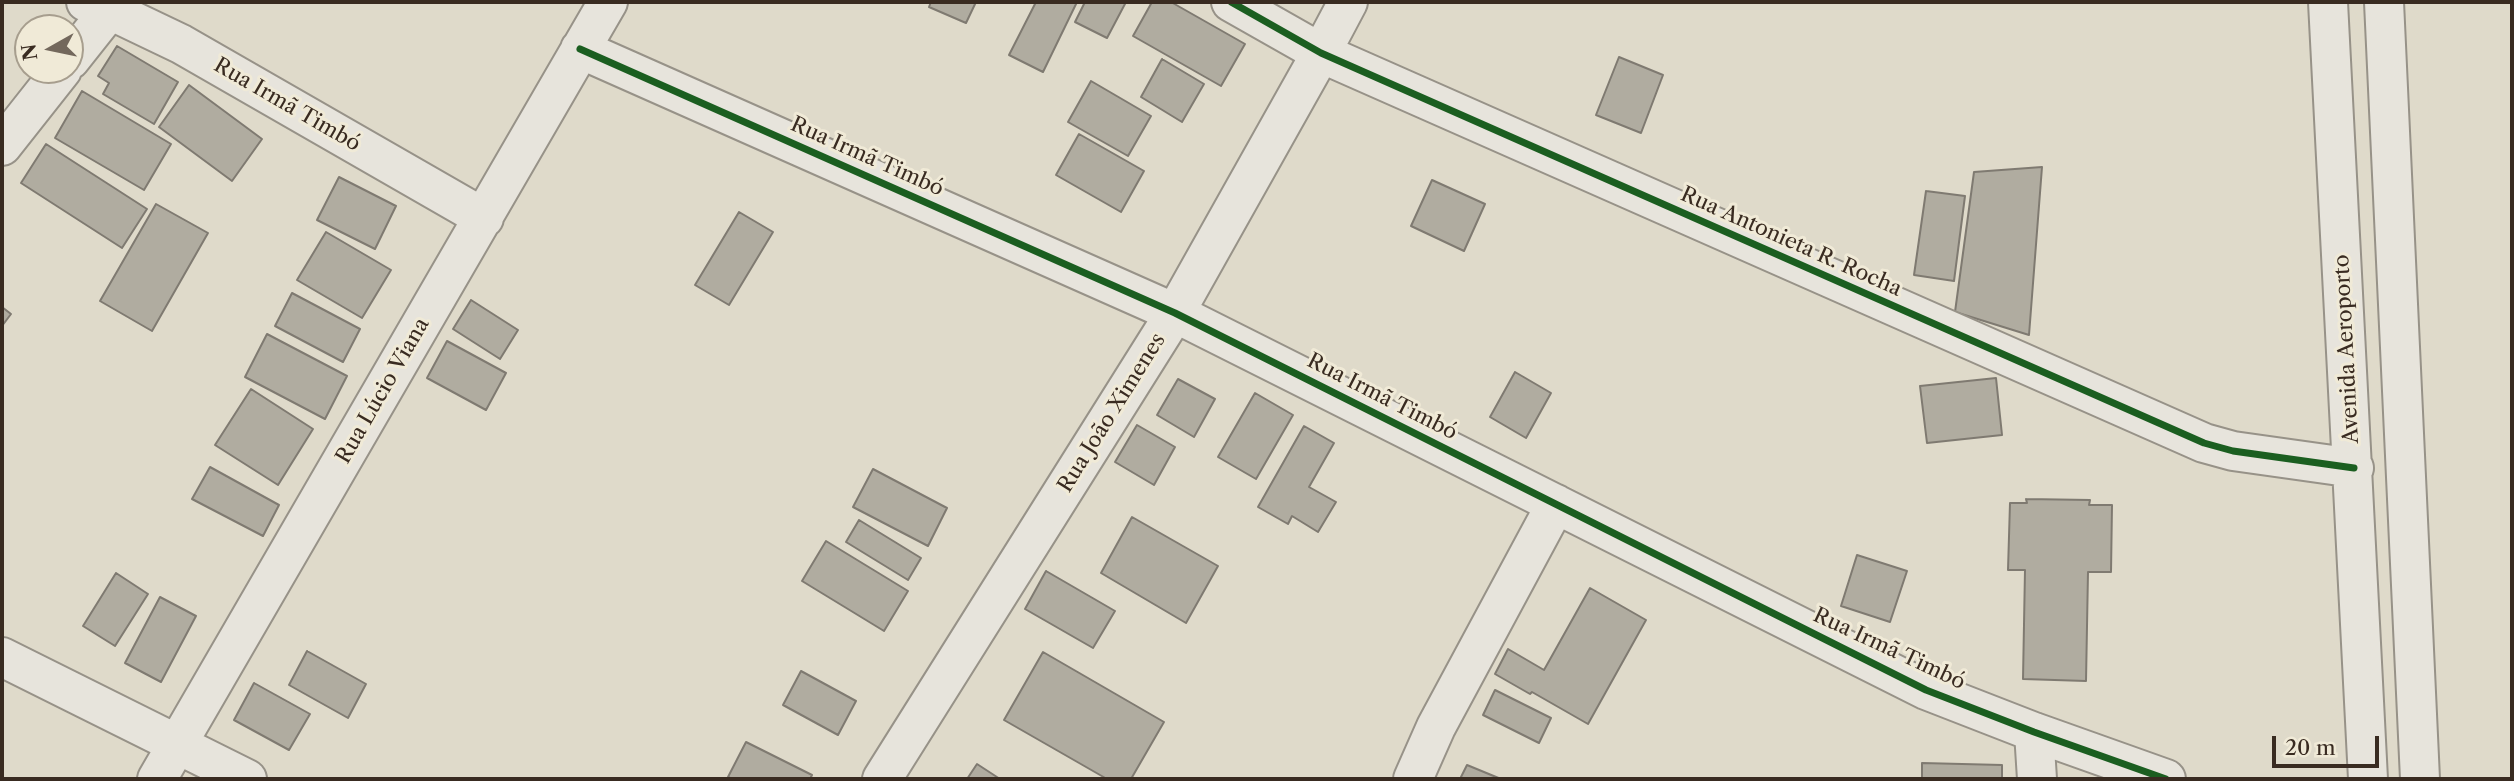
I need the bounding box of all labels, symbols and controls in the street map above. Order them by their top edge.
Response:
north arrow [14,14,84,84]
text: N [17,42,42,62]
street label: Rua Irmã Timbó [209,53,365,157]
street label: Rua Irmã Timbó [787,112,947,202]
street label: Rua Antonieta R. Rocha [1677,182,1905,302]
street label: Avenida Aeroporto [2329,254,2365,444]
street label: Rua Lúcio Viana [331,314,435,468]
street label: Rua João Ximenes [1053,329,1171,497]
street label: Rua Irmã Timbó [1303,348,1461,446]
street label: Rua Irmã Timbó [1809,603,1969,695]
scale bar [2276,722,2383,766]
text: 20 m [2285,735,2336,760]

